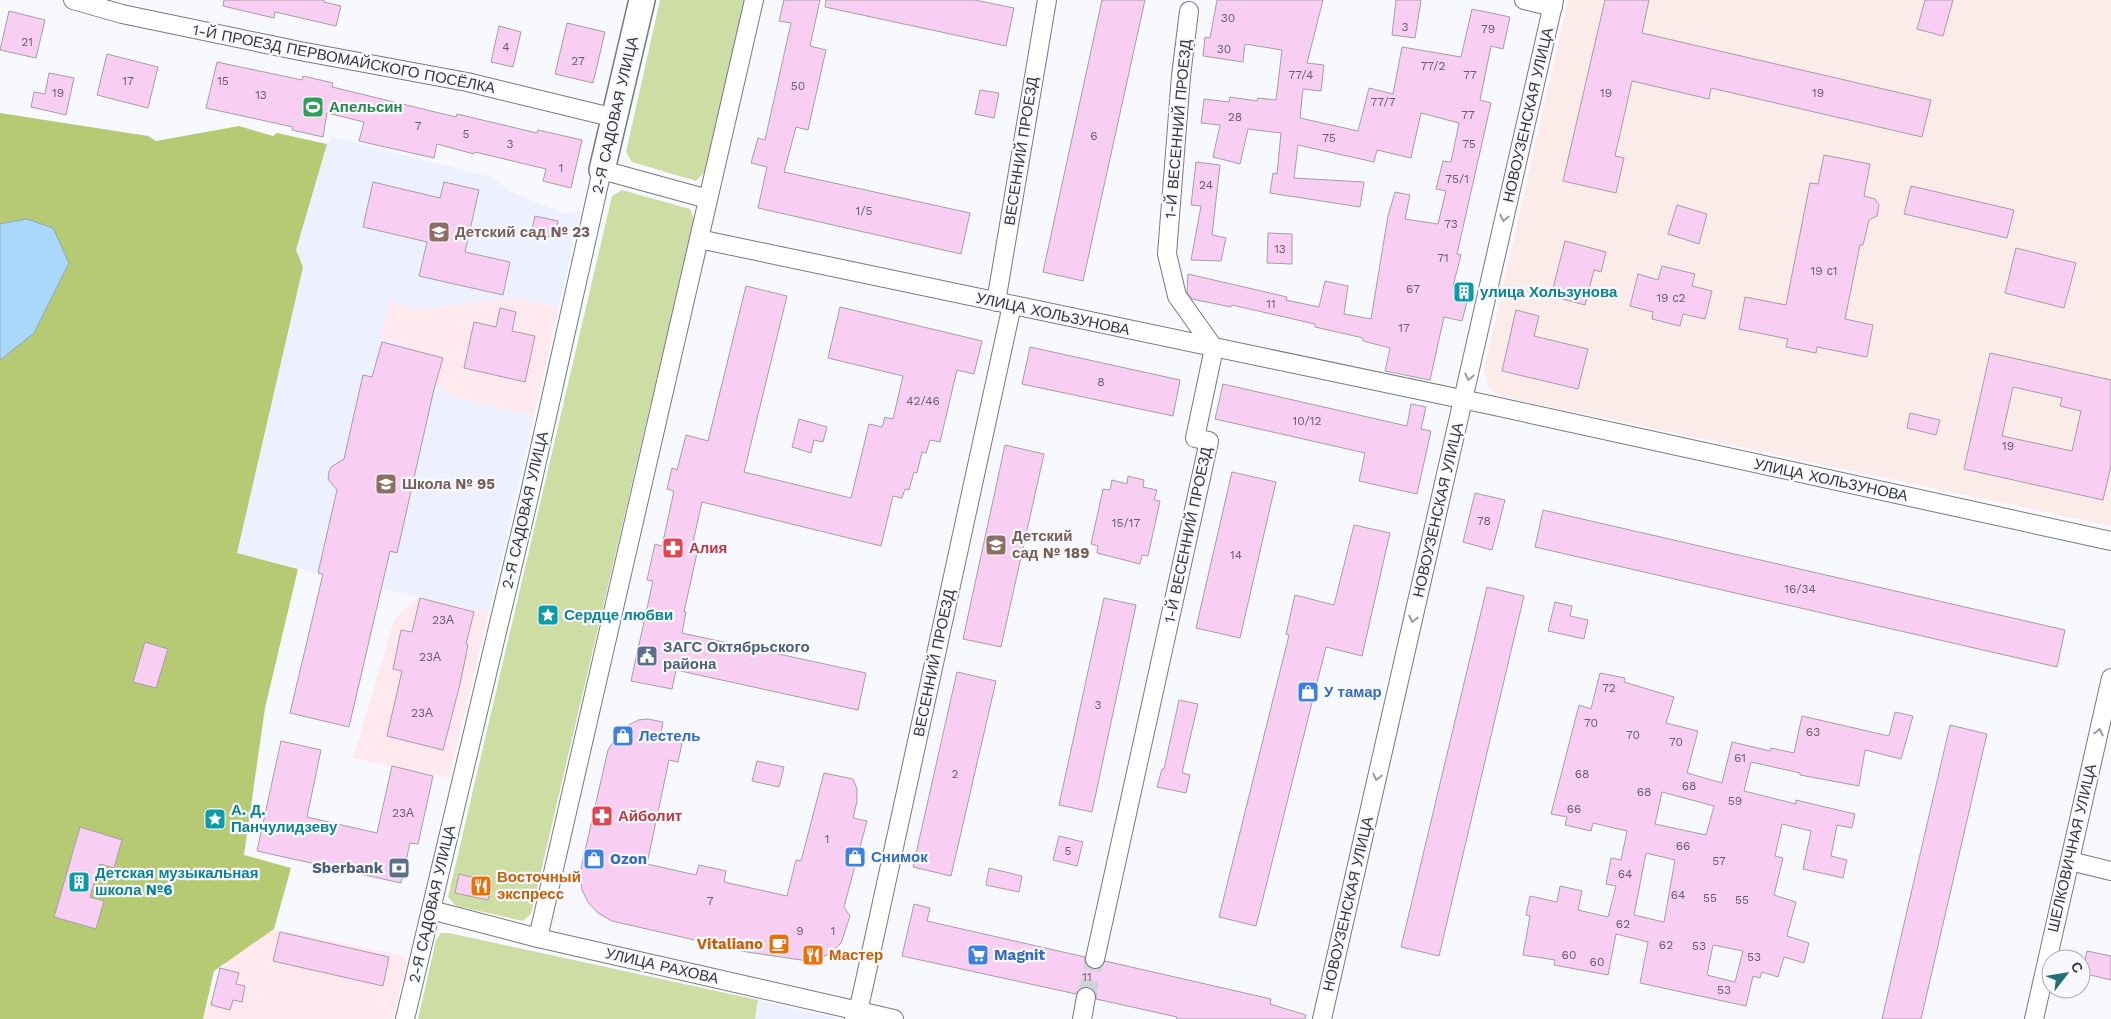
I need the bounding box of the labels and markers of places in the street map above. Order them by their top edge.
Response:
sports icon: Апельсин [301,95,325,119]
place label: Апельсин [329,98,403,116]
school or university icon: Детский сад № 23 [427,220,451,244]
place label: Детский сад № 23 [455,223,590,241]
building icon: улица Хользунова [1452,280,1476,304]
place label: улица Хользунова [1480,283,1618,301]
school or university icon: Школа № 95 [374,472,398,496]
place label: Школа № 95 [402,475,495,493]
place label: Детский сад № 189 [1012,527,1089,562]
school or university icon: Детский сад № 189 [984,533,1008,557]
pharmacy icon: Алия [661,536,685,560]
place label: Алия [689,539,727,557]
place icon: Сердце любви [536,603,560,627]
place label: Сердце любви [564,606,673,624]
place label: ЗАГС Октябрьского района [663,638,810,673]
public building icon: ЗАГС Октябрьского района [635,644,659,668]
shop icon: У тамар [1296,680,1320,704]
place label: У тамар [1324,683,1382,701]
shop icon: Лестель [611,724,635,748]
place label: Лестель [639,727,700,745]
place label: А. Д. Панчулидзеву [231,801,338,836]
pharmacy icon: Айболит [590,804,614,828]
place icon: А. Д. Панчулидзеву [203,807,227,831]
place label: Айболит [618,807,682,825]
shop icon: Снимок [843,845,867,869]
shop icon: Ozon [582,847,606,871]
place label: Снимок [871,848,928,866]
place label: Ozon [610,850,647,868]
bank icon: Sberbank [387,856,411,880]
place label: Sberbank [312,859,384,877]
place label: Детская музыкальная школа №6 [95,864,258,899]
place label: Восточный экспресс [497,868,581,903]
building icon: Детская музыкальная школа №6 [67,870,91,894]
restaurant icon: Восточный экспресс [469,874,493,898]
cafe icon: Vitaliano [767,932,791,956]
place label: Vitaliano [697,935,763,953]
restaurant icon: Мастер [801,943,825,967]
supermarket icon: Magnit [966,943,990,967]
place label: Мастер [829,946,883,964]
place label: Magnit [994,946,1045,964]

